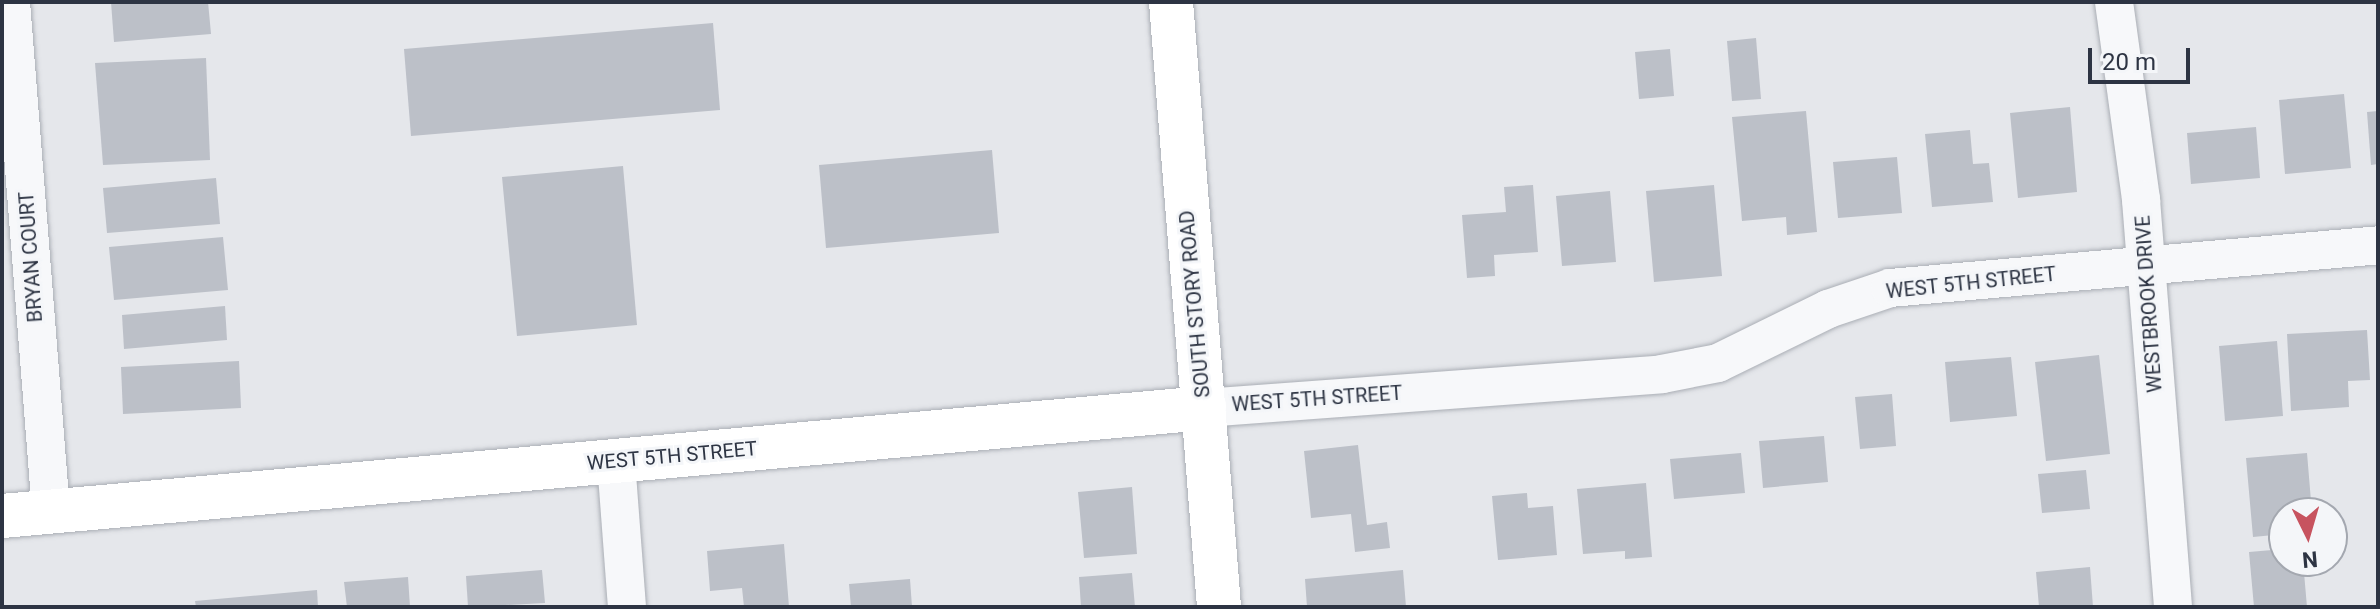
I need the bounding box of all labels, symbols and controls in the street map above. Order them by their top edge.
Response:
scale bar [2092,32,2194,82]
text: 20 m [2102,48,2156,76]
street label: BRYAN COURT [14,191,48,323]
street label: SOUTH STORY ROAD [1175,209,1215,399]
street label: WESTBROOK DRIVE [2131,215,2167,393]
street label: WEST 5TH STREET [1885,262,2057,304]
street label: WEST 5TH STREET [1231,381,1403,417]
street label: WEST 5TH STREET [586,437,758,475]
north arrow [2268,497,2348,577]
text: N [2301,546,2319,573]

